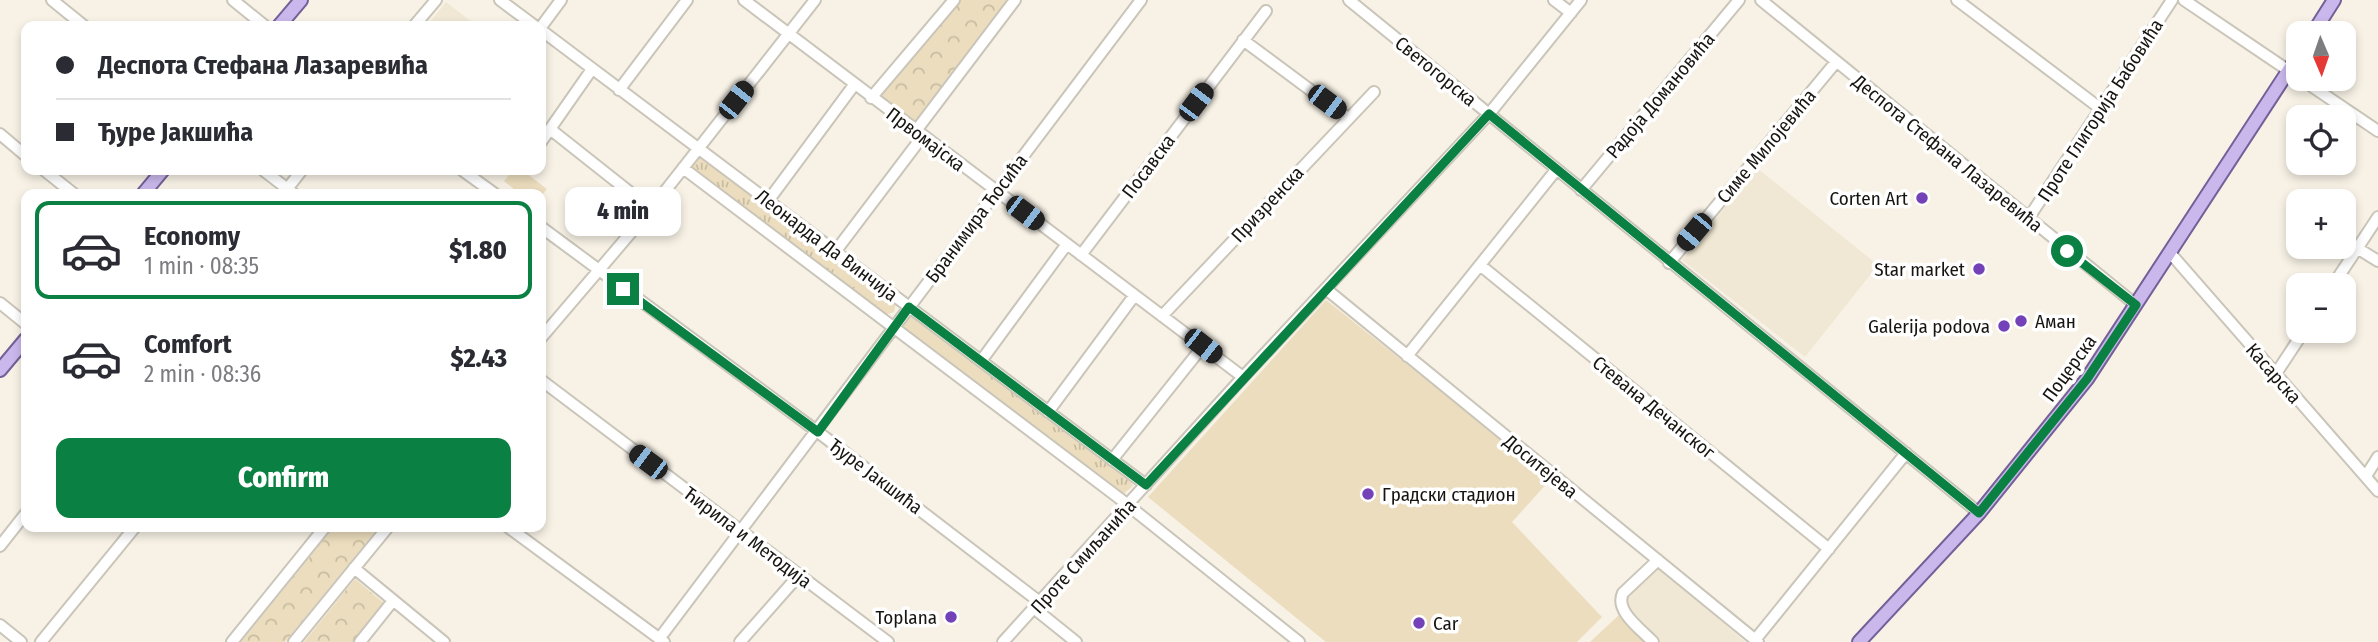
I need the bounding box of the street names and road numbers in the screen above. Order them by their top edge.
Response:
street label: Проте Глигорија Бабовића [2033,15,2168,206]
street label: Радоја Домановића [1601,28,1720,163]
street label: Светогорска [1390,32,1481,111]
street label: Деспота Стефана Лазаревића [1847,69,2047,237]
street label: Симе Милојевића [1712,85,1821,208]
street label: Првомајска [882,102,970,176]
street label: Посавска [1117,130,1180,203]
street label: Бранимира Ћосића [921,149,1032,287]
street label: Призренска [1226,161,1308,247]
street label: Леонарда Да Винчија [751,184,902,306]
street label: Поцерска [2038,330,2101,406]
street label: Касарска [2241,338,2306,408]
street label: Стевана Дечанског [1588,351,1720,464]
street label: Доситејева [1498,429,1582,503]
street label: Ђуре Јакшића [824,434,927,519]
street label: Ћирила и Методија [679,482,816,593]
street label: Проте Смиљанића [1026,494,1141,618]

